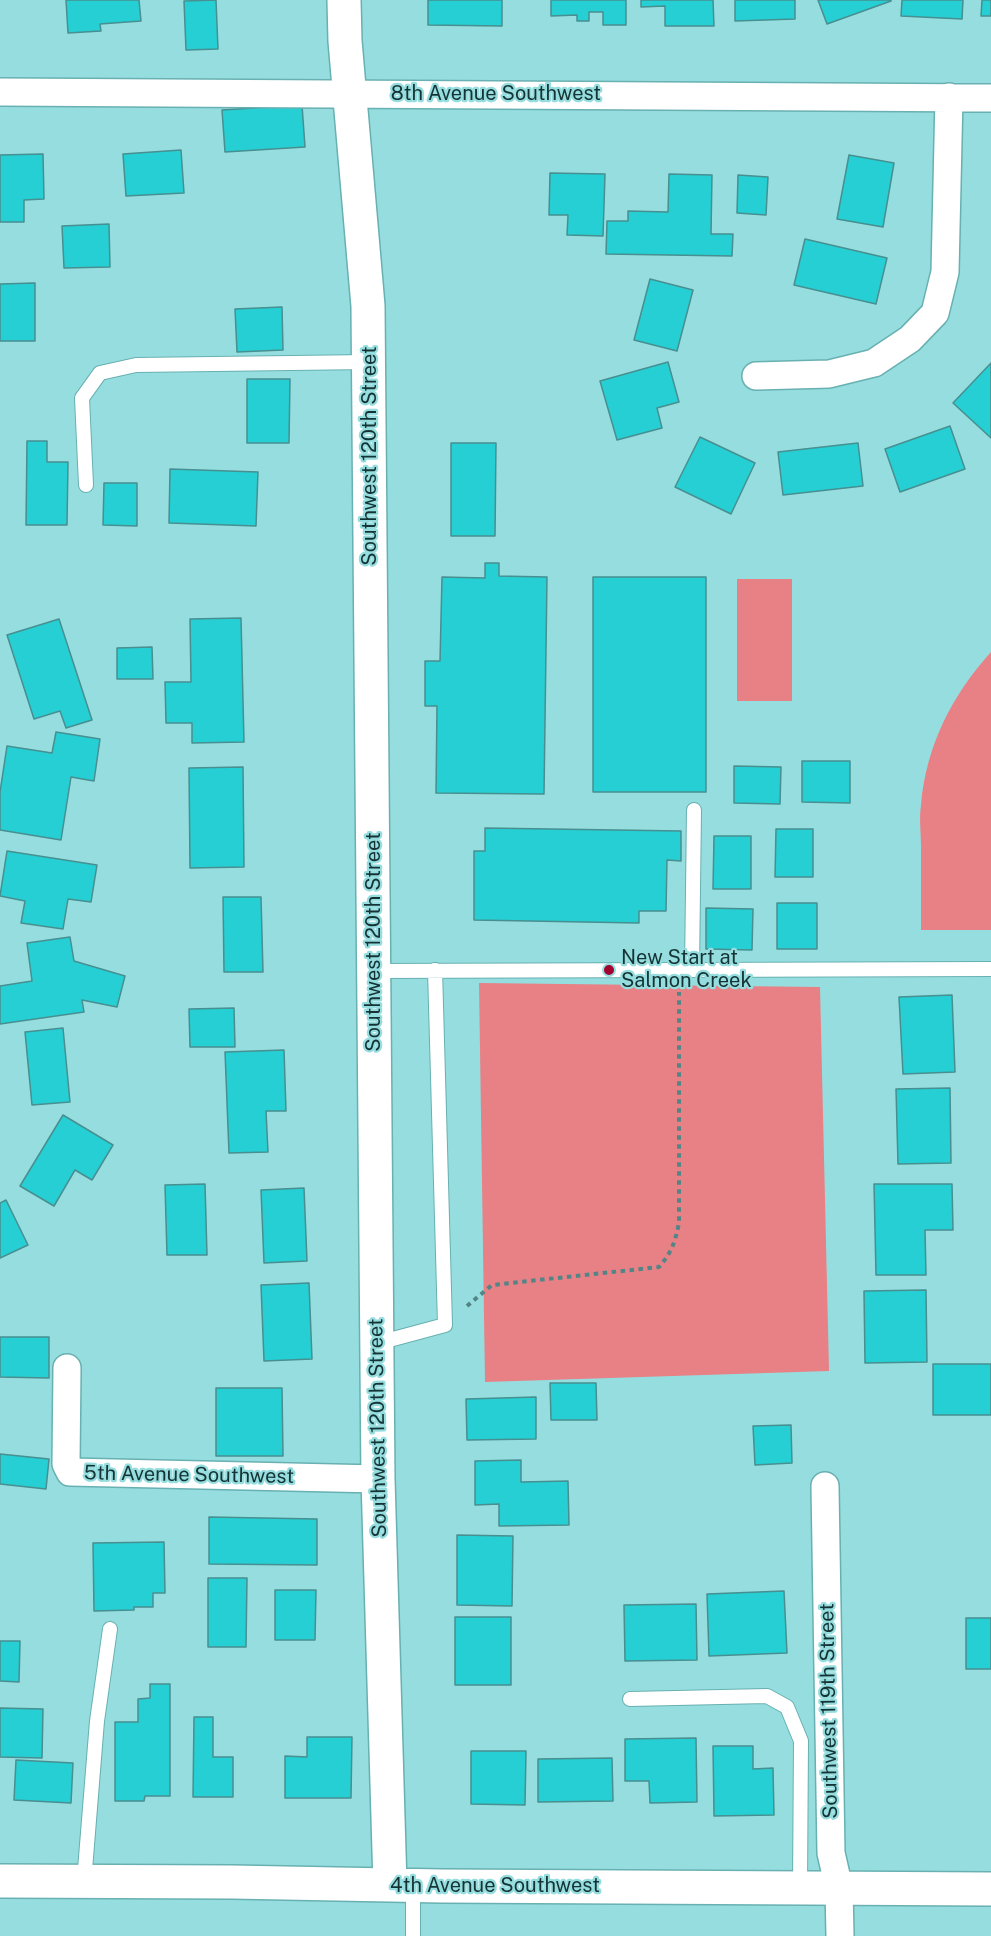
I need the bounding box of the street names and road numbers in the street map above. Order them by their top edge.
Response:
street label: 8th Avenue Southwest [391,82,601,106]
street label: Southwest 120th Street [358,346,382,566]
street label: Southwest 120th Street [362,832,386,1052]
street label: Southwest 120th Street [364,1318,392,1538]
street label: 5th Avenue Southwest [84,1461,294,1489]
street label: Southwest 119th Street [815,1603,843,1819]
street label: 4th Avenue Southwest [390,1874,600,1898]

